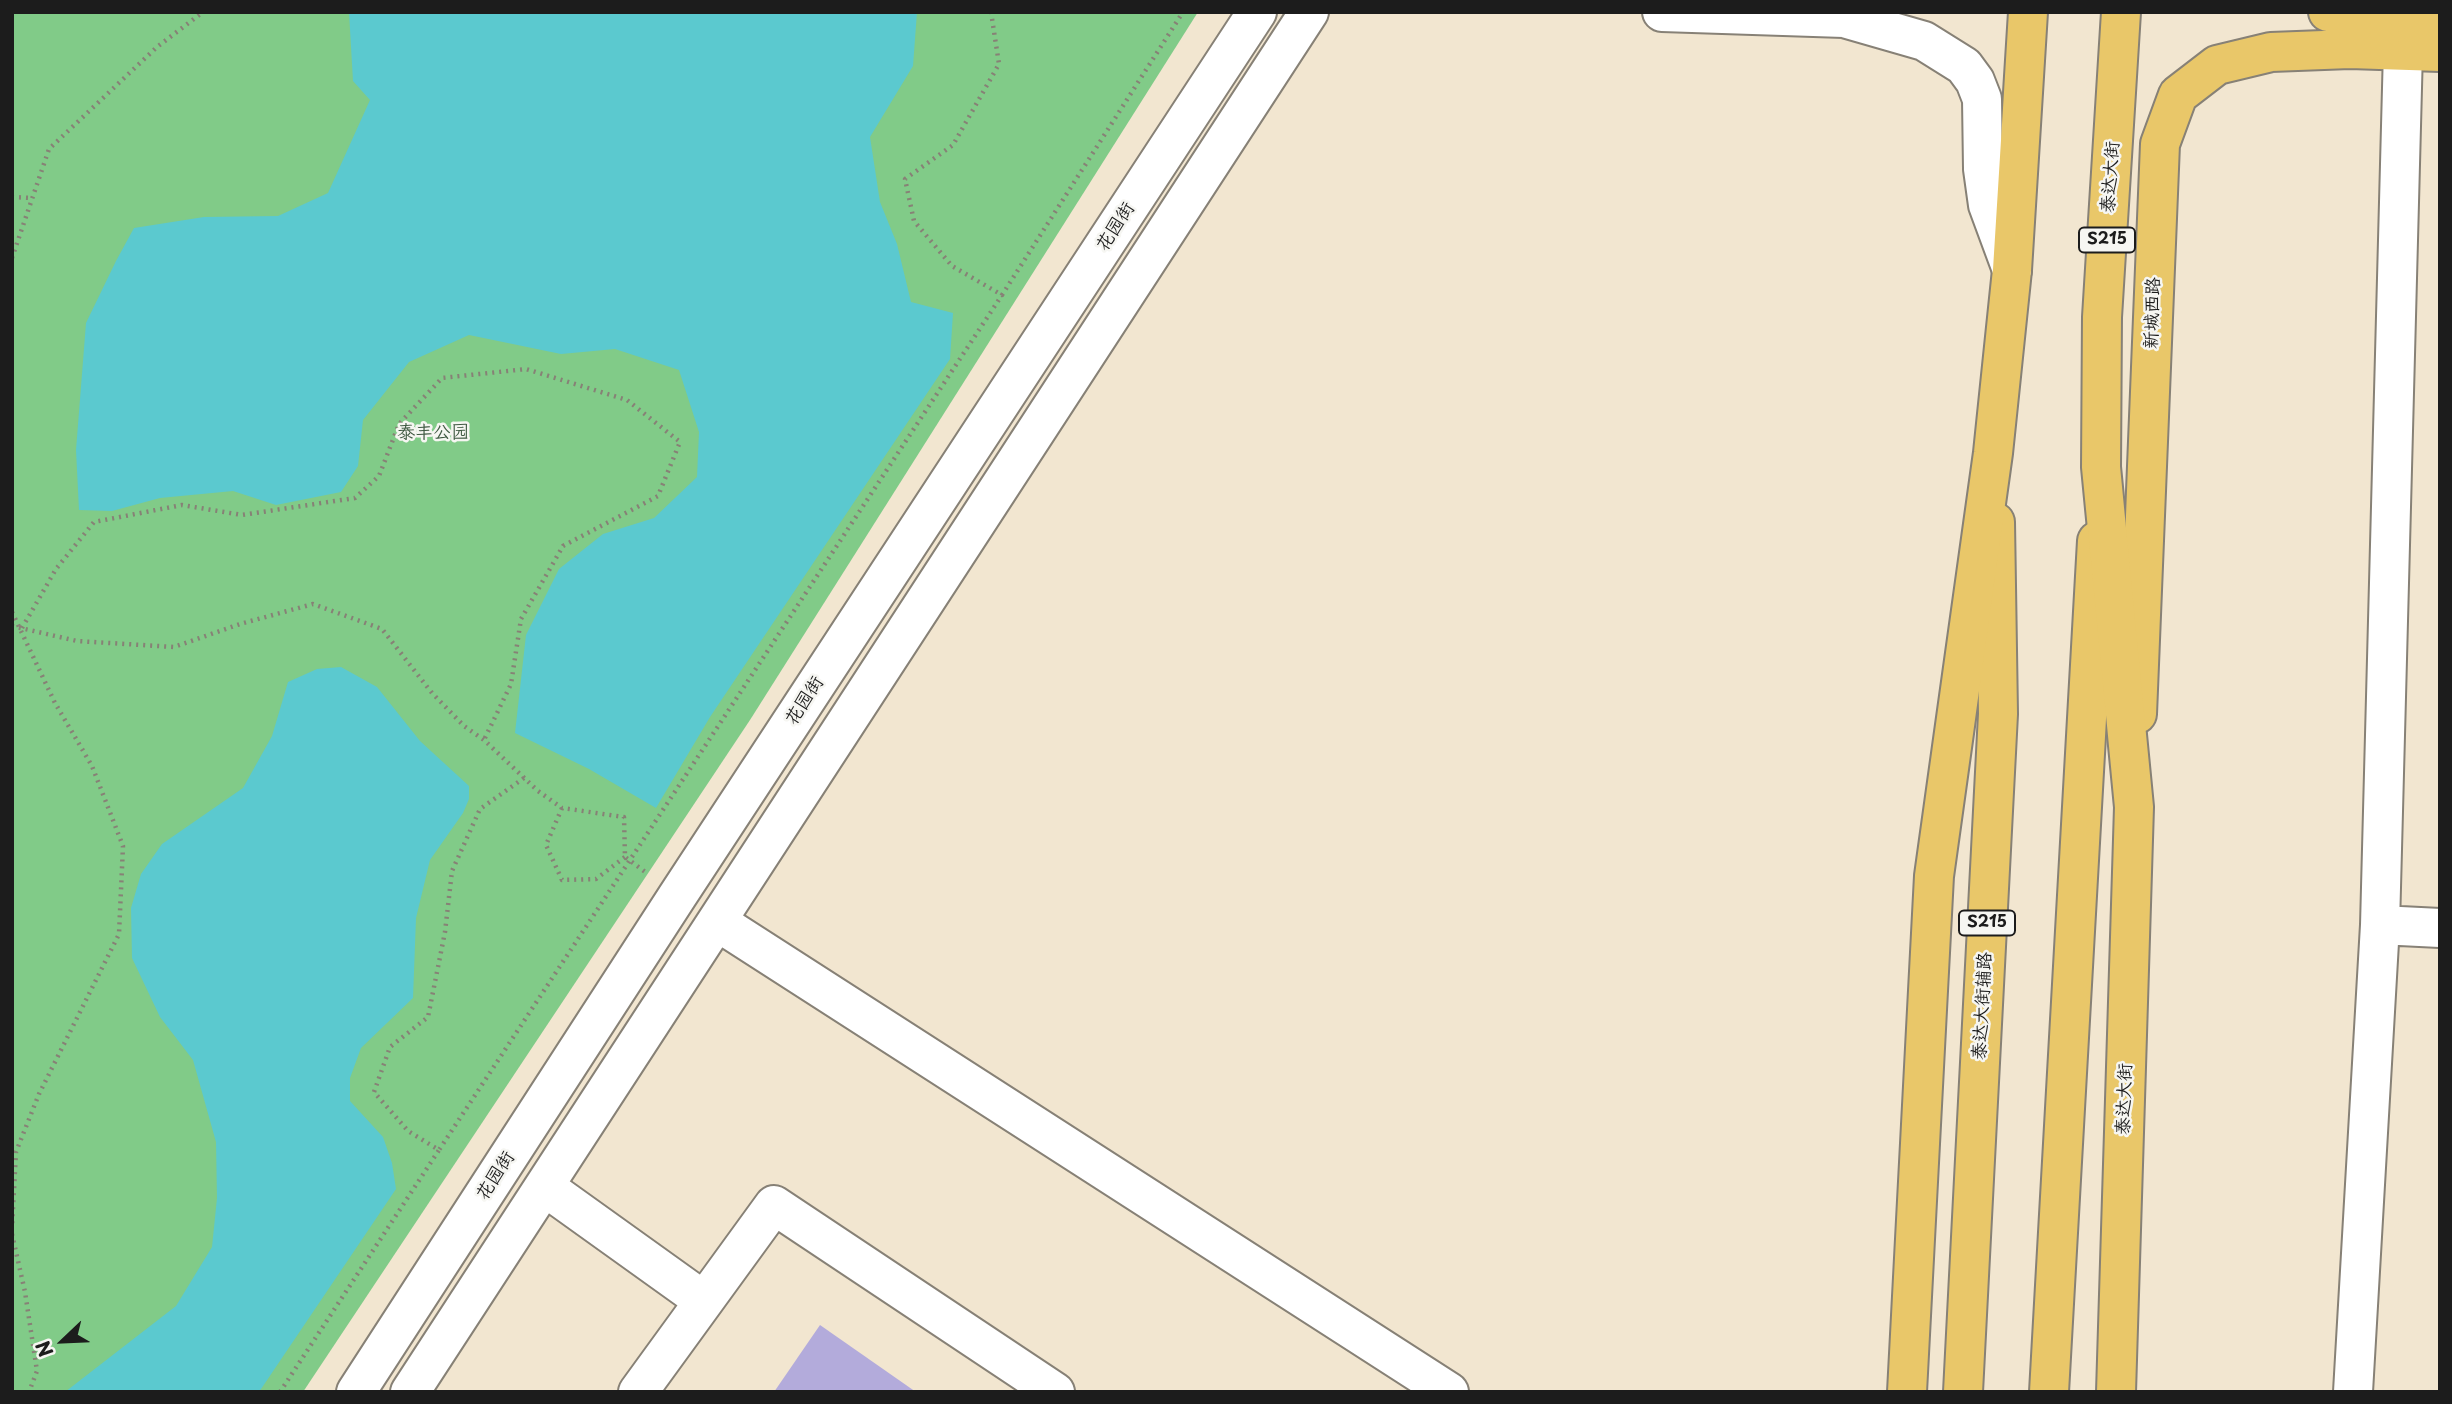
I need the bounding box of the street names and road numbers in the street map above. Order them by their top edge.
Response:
street label: 泰达大街 [2098,140,2124,214]
street label: 花园街 [1092,198,1140,256]
road number: S215 [2079,228,2135,252]
street label: 新城西路 [2141,277,2165,349]
street label: 花园街 [781,672,829,730]
road number: S215 [1959,911,2015,936]
street label: 泰达大街辅路 [1969,952,1997,1060]
street label: 泰达大街 [2113,1063,2137,1135]
street label: 花园街 [472,1147,520,1205]

